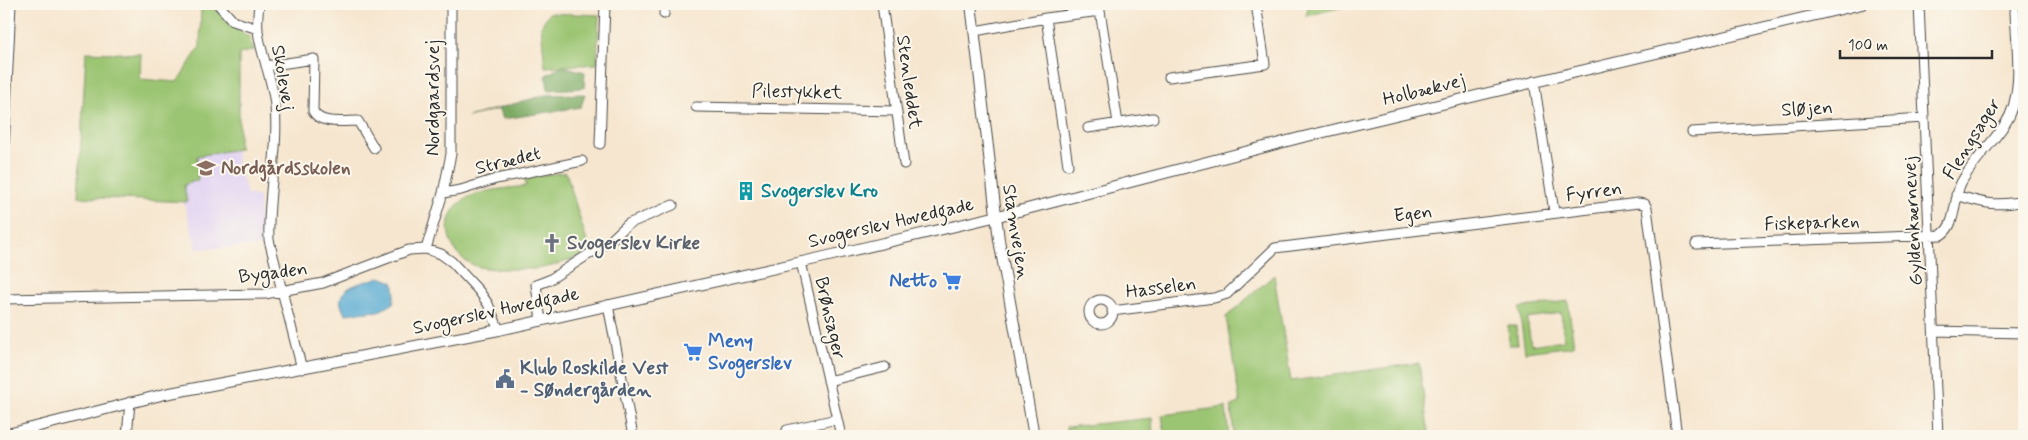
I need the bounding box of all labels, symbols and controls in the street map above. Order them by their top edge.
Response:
scale bar [1840,28,1993,60]
street label: Stenleddet [890,33,928,131]
text: 100 m [1848,36,1888,56]
street label: Nordgaardsvej [421,40,447,156]
street label: Skolevej [264,43,301,113]
street label: Holbækvej [1380,68,1468,113]
street label: Pilestykket [751,79,843,106]
street label: Flengsager [1937,93,2009,186]
street label: Sløjen [1781,95,1833,123]
street label: Strædet [473,141,543,181]
place label: Nordgårdsskolen [221,156,351,182]
street label: Gyldenkærnevej [1897,156,1929,286]
school or university icon: Nordgårdsskolen [195,157,217,179]
street label: Fyrren [1565,176,1623,208]
place label: Svogerslev Kro [761,179,878,207]
building icon: Svogerslev Kro [735,180,757,202]
street label: Stamvejen [995,183,1036,282]
street label: Svogerslev Hovedgade [806,192,977,257]
street label: Egen [1392,199,1434,230]
street label: Fiskeparken [1764,209,1860,237]
place label: Svogerslev Kirke [567,231,700,259]
church icon: Svogerslev Kirke [541,232,563,254]
street label: Bygaden [237,256,309,292]
place label: Netto [889,269,937,294]
supermarket icon: Netto [941,270,963,292]
street label: Hasselen [1124,271,1198,305]
street label: Brønsager [806,274,852,362]
street label: Svogerslev Hovedgade [411,281,582,344]
place label: Meny Svogerslev [708,329,792,379]
supermarket icon: Meny Svogerslev [682,341,704,363]
place label: Klub Roskilde Vest - Søndergården [520,356,669,404]
public building icon: Klub Roskilde Vest - Søndergården [494,368,516,390]

